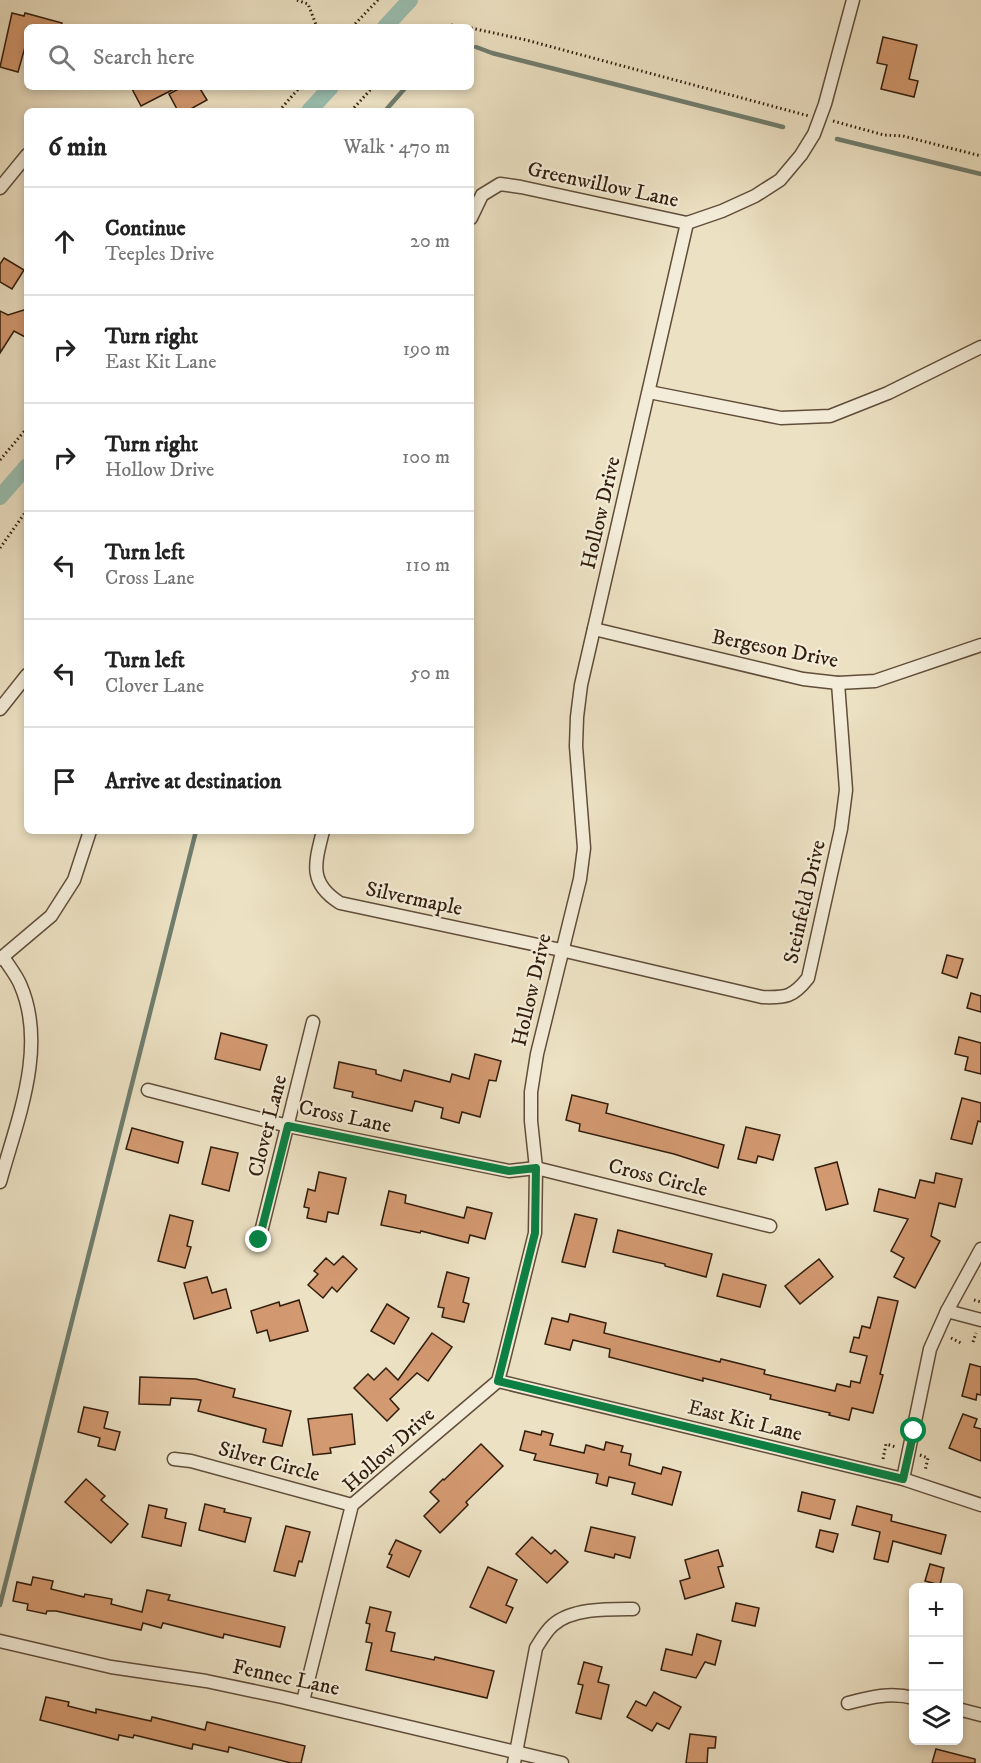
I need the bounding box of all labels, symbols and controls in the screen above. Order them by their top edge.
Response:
search box [24,24,474,90]
icon: search [45,41,78,74]
text: Search here [93,44,195,71]
text: 6 min [48,131,107,164]
text: Walk · 470 m [344,135,450,160]
street label: Greenwillow Lane [525,156,681,214]
text: Continue [105,215,186,242]
icon: ahead [48,225,81,258]
text: 20 m [410,229,450,254]
text: Teeples Drive [105,242,214,267]
text: Turn right [105,323,198,350]
icon: right [48,333,81,366]
text: 190 m [403,337,450,362]
text: East Kit Lane [105,350,216,375]
text: Turn right [105,431,198,458]
icon: right [48,441,81,474]
text: 100 m [402,445,450,470]
street label: Hollow Drive [575,454,627,572]
text: Hollow Drive [105,458,214,483]
text: Turn left [105,539,185,566]
icon: left [48,549,81,582]
text: 110 m [405,553,450,578]
text: Cross Lane [105,566,195,591]
street label: Bergeson Drive [710,624,841,674]
text: Turn left [105,647,185,674]
icon: left [48,657,81,690]
text: 50 m [410,661,450,686]
text: Clover Lane [105,674,204,699]
icon: arrive [48,765,81,798]
text: Arrive at destination [105,768,282,795]
street label: Steinfeld Drive [778,837,832,966]
street label: Silvermaple [363,876,465,922]
street label: Hollow Drive [506,931,558,1049]
street label: Clover Lane [243,1072,293,1180]
street label: Cross Lane [296,1095,394,1140]
street label: Cross Circle [606,1153,711,1203]
route end [245,1226,271,1252]
street label: East Kit Lane [685,1394,805,1448]
street label: Hollow Drive [338,1402,441,1498]
route start [900,1417,926,1443]
street label: Silver Circle [216,1436,323,1488]
map controls [909,1583,963,1745]
button: + [909,1583,963,1637]
button: − [909,1637,963,1691]
street label: Fennec Lane [230,1654,342,1702]
button: layers [909,1691,963,1745]

